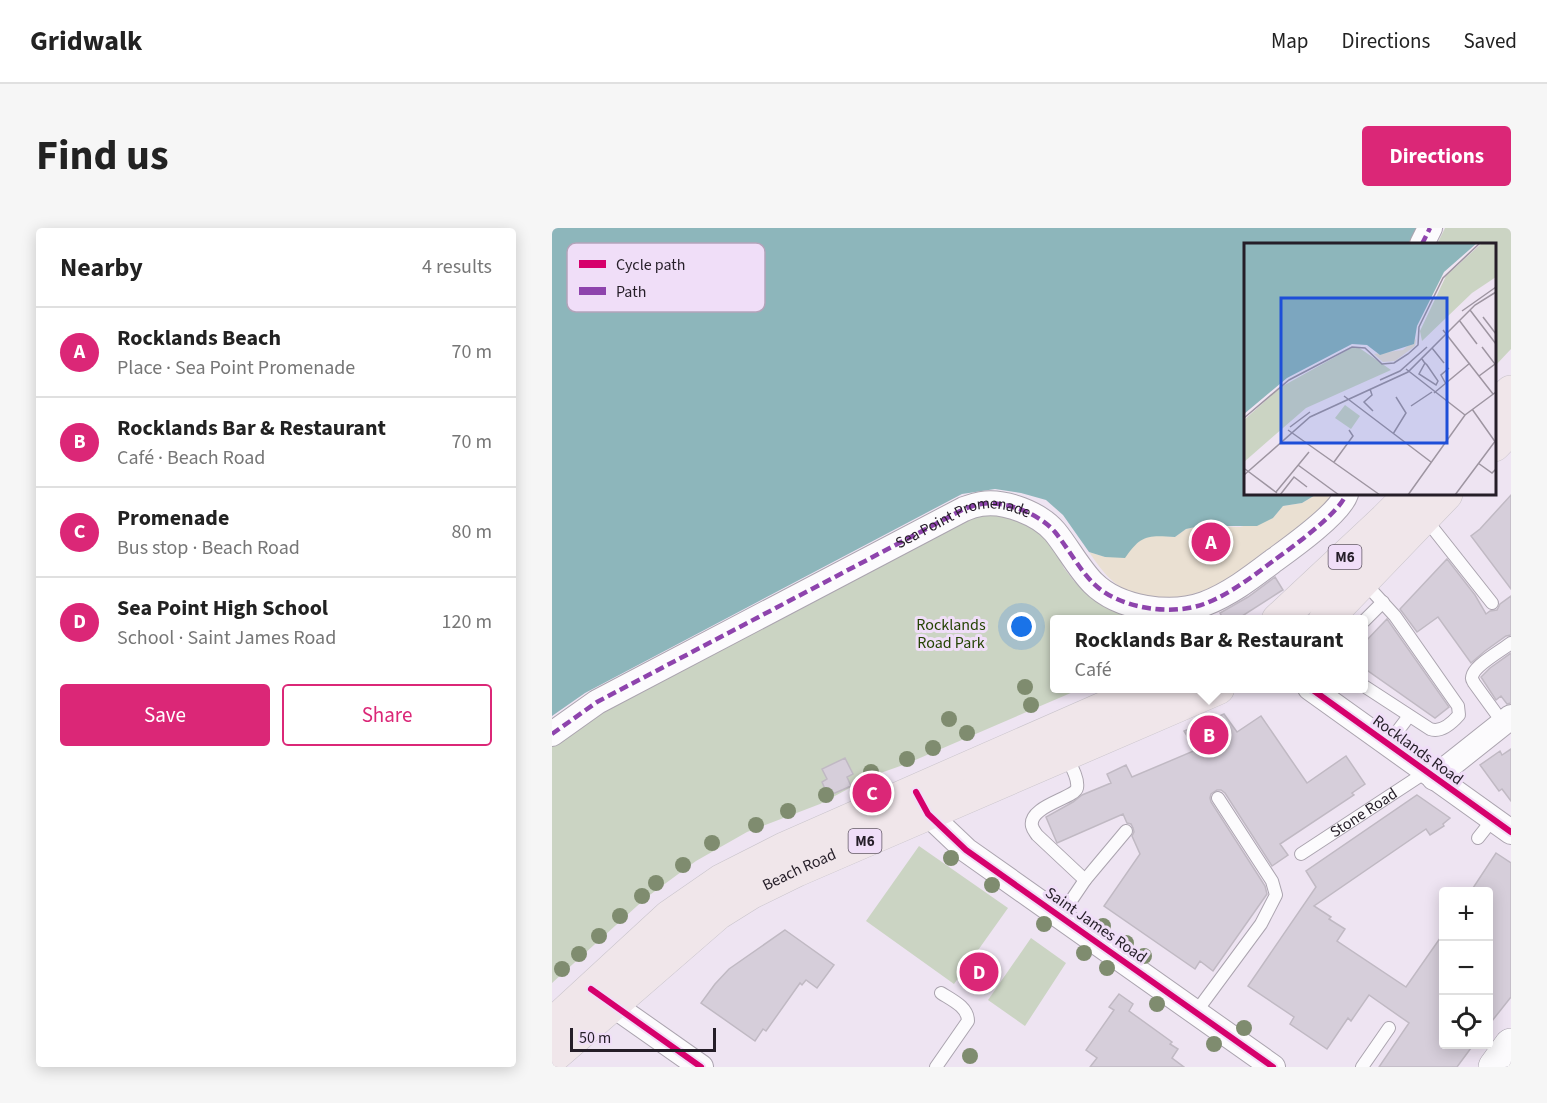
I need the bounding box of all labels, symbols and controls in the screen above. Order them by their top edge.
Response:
text: Gridwalk [30,21,142,61]
text: Map [1271,26,1309,56]
text: Directions [1342,26,1430,56]
text: Saved [1463,26,1517,56]
text: Find us [36,126,169,186]
button: Directions [1362,126,1511,186]
legend [567,243,765,312]
inset map [1244,243,1496,495]
text: Nearby [60,249,143,286]
text: 4 results [422,253,492,281]
text: Cycle path [616,254,685,276]
text: Path [616,281,646,303]
text: Rocklands Beach [117,322,281,354]
text: A [74,338,85,366]
text: 70 m [452,338,492,366]
text: Place · Sea Point Promenade [117,354,355,382]
text: Rocklands Bar & Restaurant [117,412,386,444]
text: B [73,428,86,456]
text: 70 m [452,428,492,456]
text: Café · Beach Road [117,444,265,472]
street label: Sea Point Promenade [892,492,1034,554]
text: Promenade [117,502,229,534]
text: C [74,518,85,546]
text: 80 m [452,518,492,546]
pin: A [1192,520,1230,564]
text: Bus stop · Beach Road [117,534,300,562]
road number: M6 [1328,545,1362,569]
text: Sea Point High School [117,592,328,624]
text: D [73,608,86,636]
text: 120 m [442,608,492,636]
your location [1007,612,1036,641]
park label: Rocklands Road Park [916,614,986,654]
popup [1050,615,1368,693]
text: School · Saint James Road [117,624,336,652]
text: Rocklands Bar & Restaurant [1075,624,1343,656]
text: Café [1075,656,1112,684]
button: Save [60,684,270,746]
button: Share [282,684,492,746]
street label: Rocklands Road [1368,710,1468,790]
pin: B [1190,712,1228,758]
pin: C [852,770,892,816]
street label: Stone Road [1326,783,1402,843]
road number: M6 [848,829,882,853]
street label: Beach Road [759,843,840,896]
street label: Saint James Road [1041,882,1151,968]
map controls [1439,887,1493,1049]
button: + [1439,887,1493,941]
button: − [1439,941,1493,995]
pin: D [960,950,998,994]
button: locate [1439,995,1493,1049]
scale bar [570,1025,716,1052]
text: 50 m [579,1027,611,1049]

